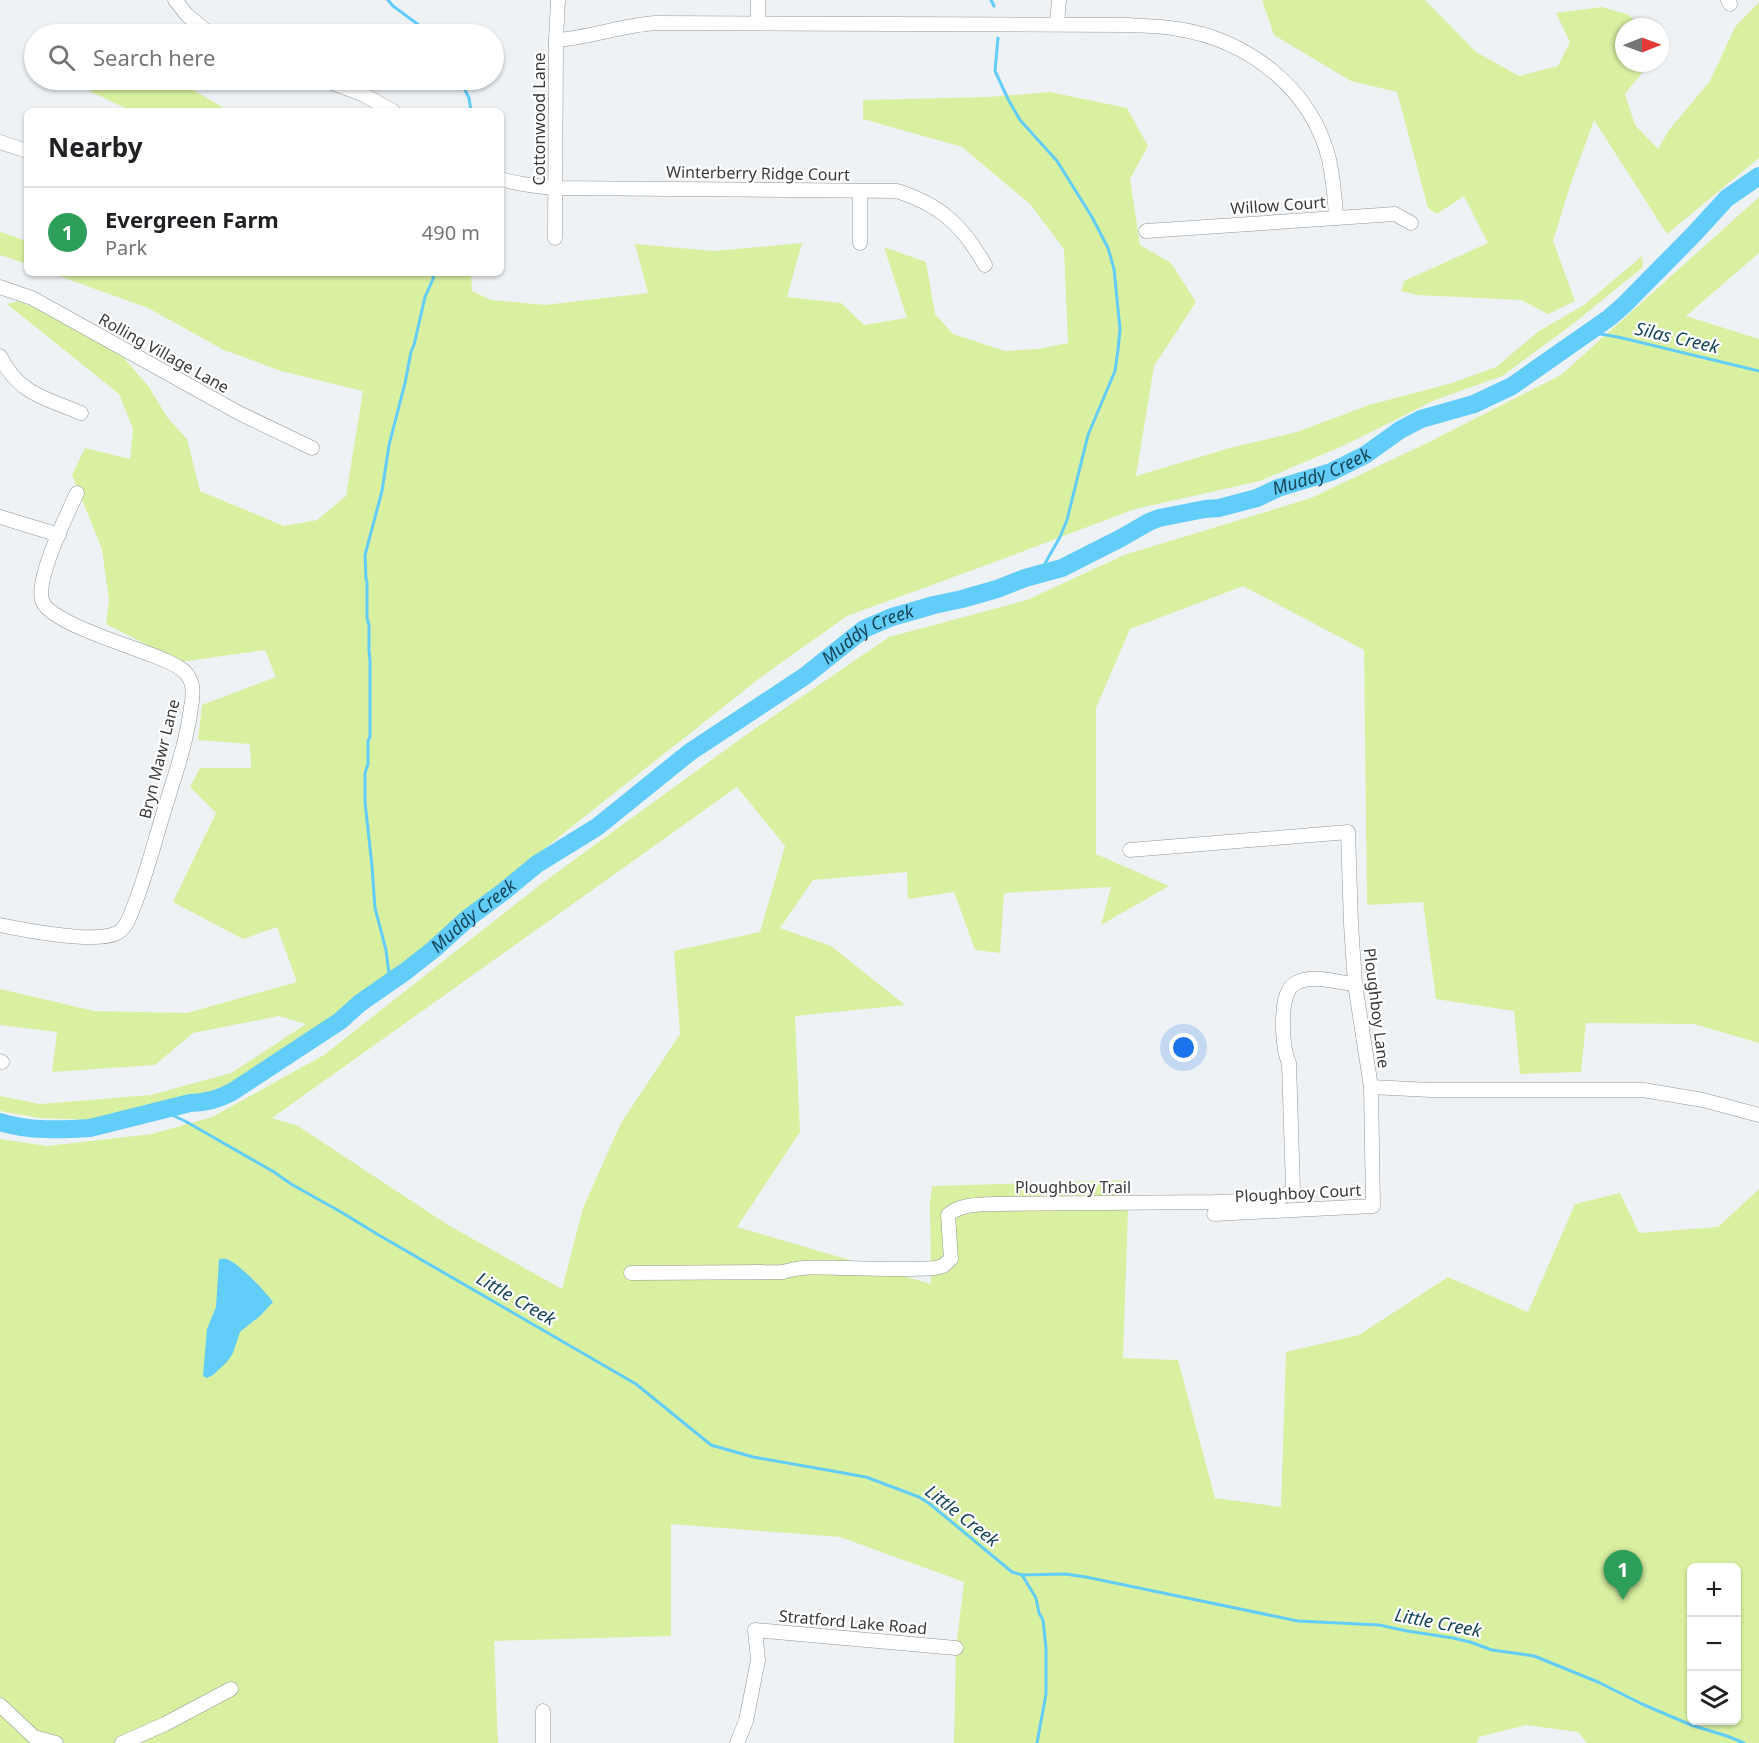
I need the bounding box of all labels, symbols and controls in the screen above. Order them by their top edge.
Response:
north arrow [1615,18,1669,72]
search box [24,24,504,90]
icon: search [45,41,78,74]
text: Search here [93,42,215,72]
street label: Cottonwood Lane [528,52,550,186]
text: Nearby [48,129,143,165]
street label: Winterberry Ridge Court [666,160,850,186]
street label: Willow Court [1230,191,1327,219]
text: Evergreen Farm [105,204,279,234]
text: 1 [62,219,73,246]
text: 490 m [422,219,480,246]
text: Park [105,234,147,261]
street label: Rolling Village Lane [95,308,233,398]
water label: Silas Creek [1633,316,1723,359]
water label: Muddy Creek [1269,441,1376,500]
water label: Muddy Creek [816,598,917,670]
street label: Bryn Mawr Lane [134,697,184,821]
water label: Muddy Creek [425,872,522,957]
street label: Ploughboy Lane [1359,947,1395,1069]
your location [1169,1033,1198,1062]
street label: Ploughboy Trail [1015,1176,1131,1198]
street label: Ploughboy Court [1234,1179,1362,1207]
water label: Little Creek [473,1266,561,1331]
water label: Little Creek [921,1479,1005,1552]
pin: 1 [1604,1550,1642,1600]
map controls [1687,1563,1741,1725]
button: + [1687,1563,1741,1617]
water label: Little Creek [1393,1602,1485,1642]
street label: Stratford Lake Road [778,1605,928,1639]
button: − [1687,1617,1741,1671]
button: layers [1687,1671,1741,1725]

